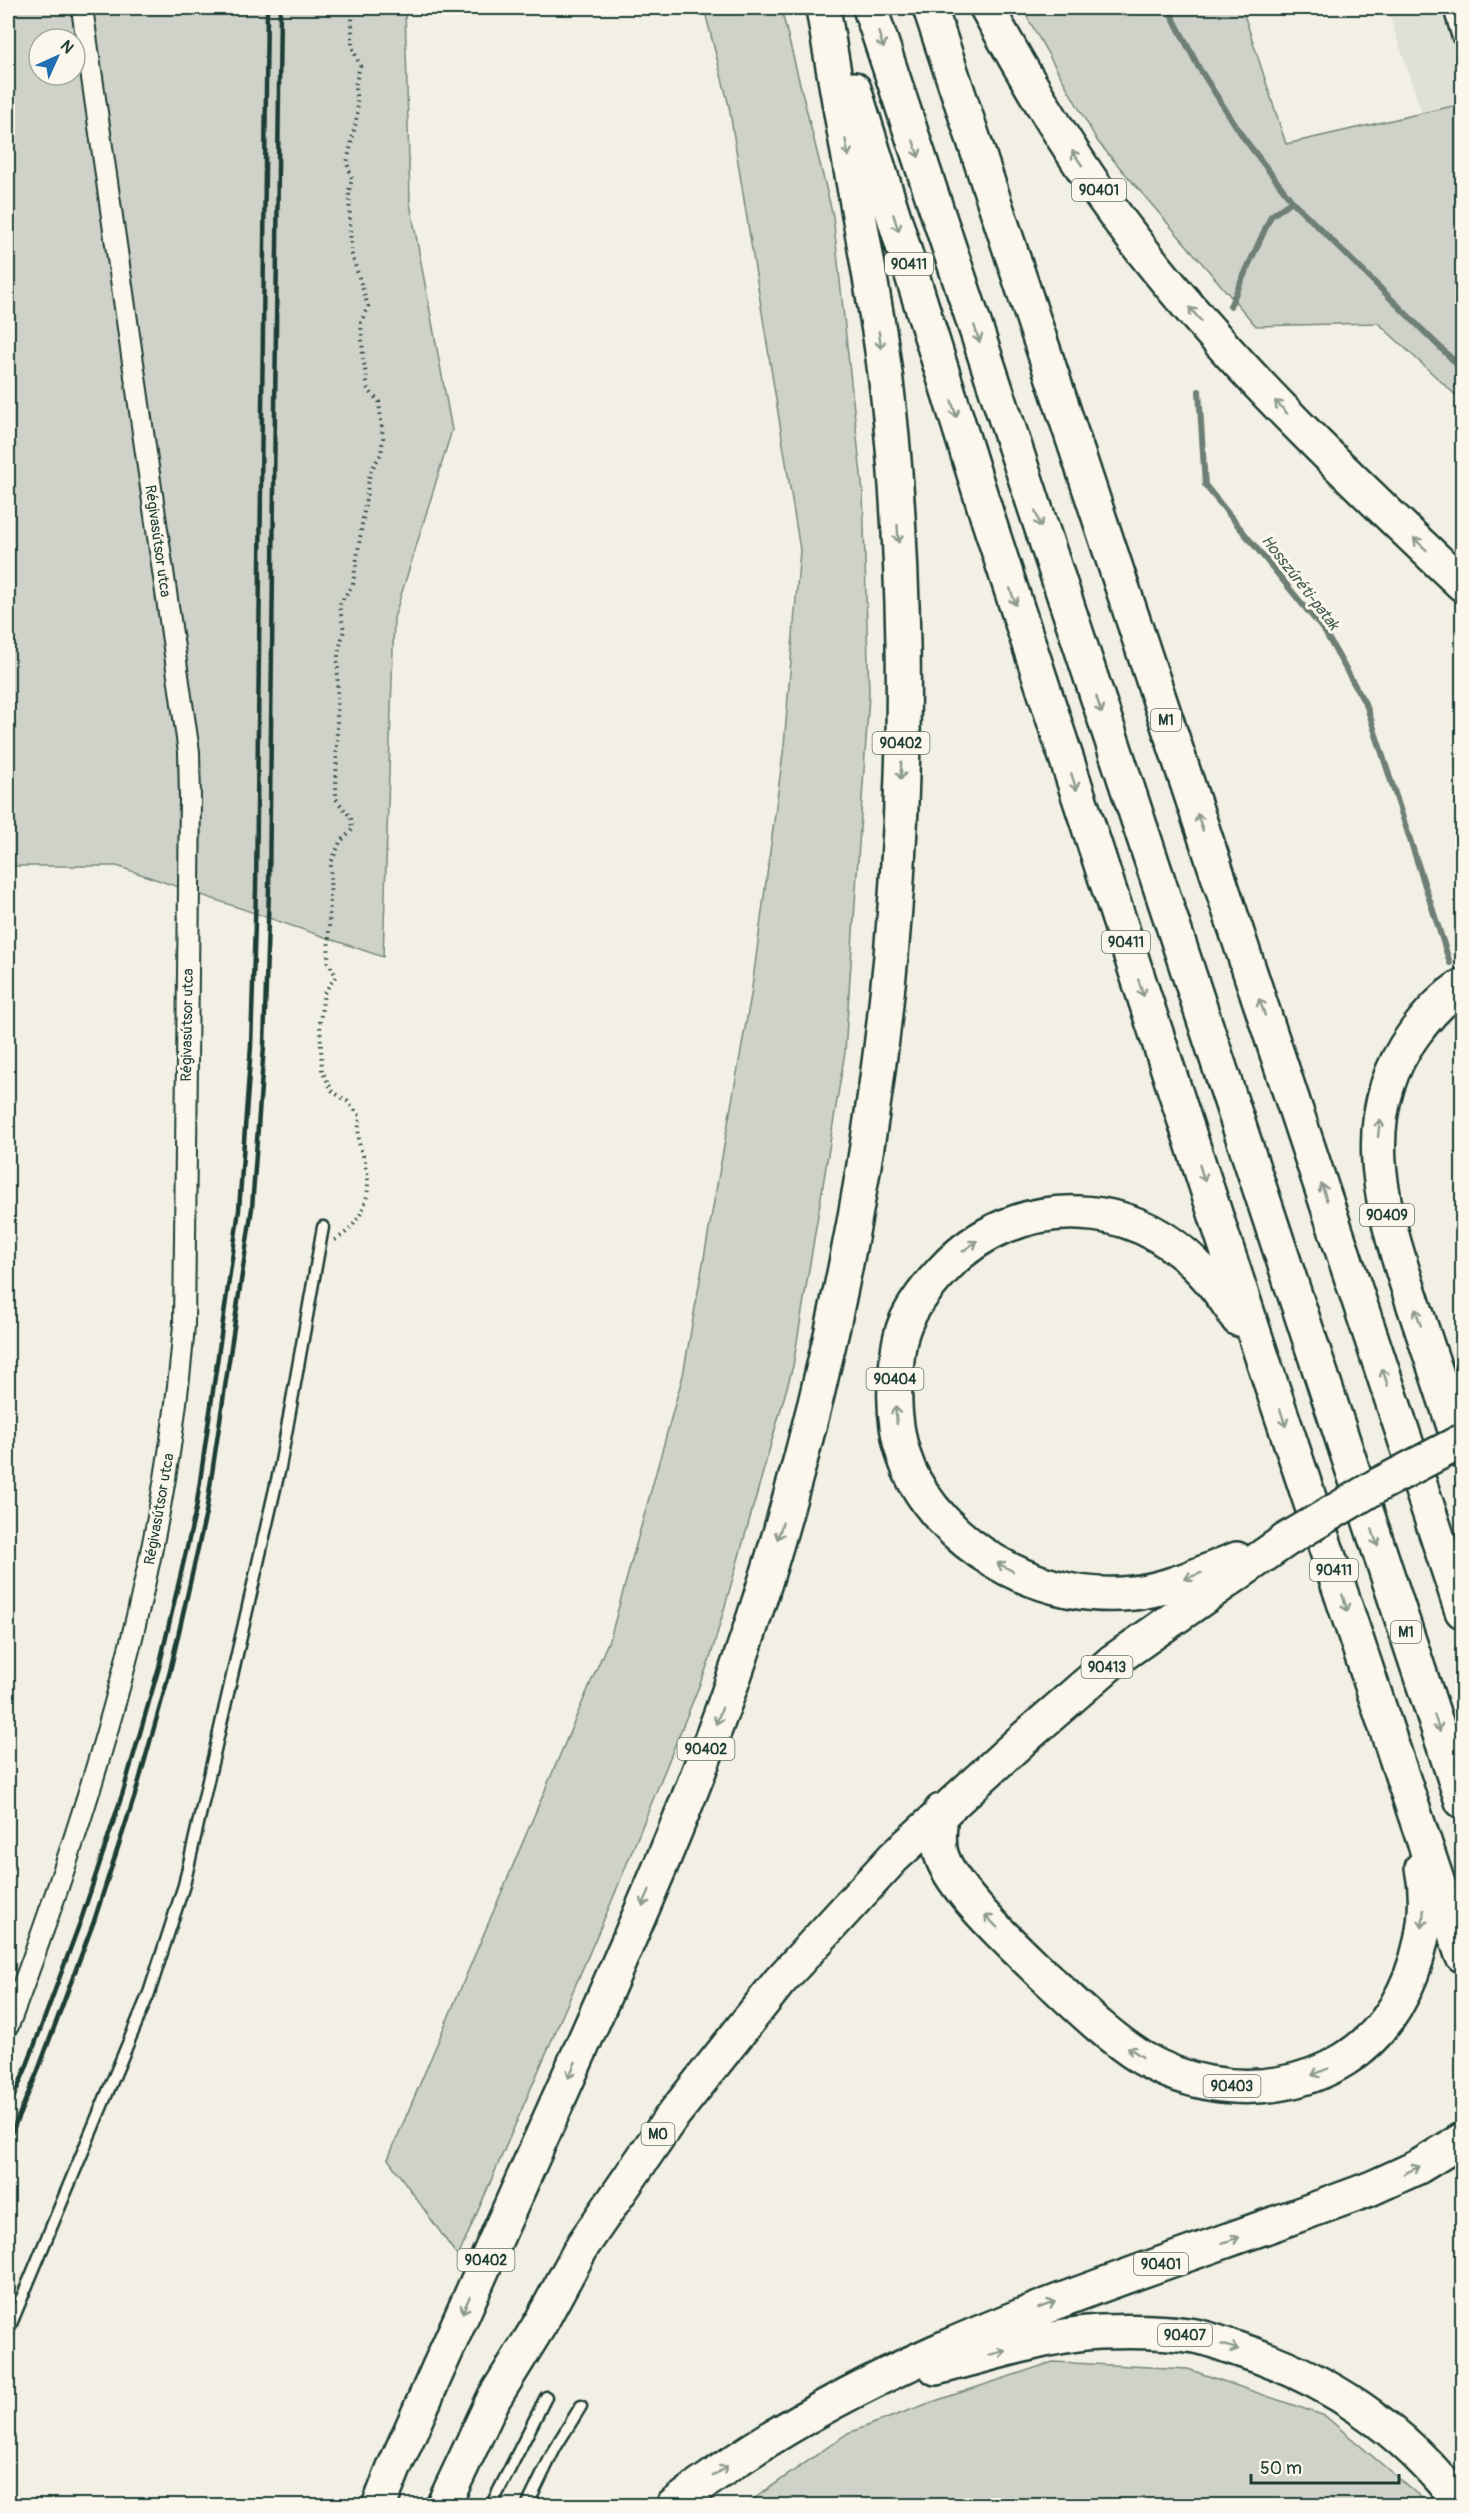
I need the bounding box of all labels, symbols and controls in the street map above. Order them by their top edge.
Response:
north arrow [27,27,87,87]
one-way arrow [876,30,887,49]
text: N [56,36,78,58]
one-way arrow [841,138,852,157]
one-way arrow [911,139,922,158]
one-way arrow [1071,150,1084,167]
road number: 90401 [1072,179,1126,201]
one-way arrow [891,213,902,232]
road number: 90411 [885,253,933,275]
one-way arrow [1188,307,1202,322]
one-way arrow [972,324,983,343]
one-way arrow [874,330,885,350]
one-way arrow [949,399,960,418]
one-way arrow [1273,400,1288,415]
street label: Régivasútsor utca [140,484,175,598]
one-way arrow [1033,509,1044,528]
one-way arrow [892,524,903,544]
water label: Hosszúréti-patak [1257,531,1344,635]
one-way arrow [1413,537,1428,551]
one-way arrow [1009,587,1020,606]
one-way arrow [1094,695,1105,714]
road number: M1 [1151,709,1181,731]
road number: 90402 [872,732,930,754]
one-way arrow [895,761,907,781]
one-way arrow [1069,772,1080,791]
one-way arrow [1194,813,1205,832]
road number: 90411 [1102,931,1150,953]
street label: Régivasútsor utca [177,968,198,1082]
one-way arrow [1137,978,1148,997]
one-way arrow [1256,998,1267,1017]
one-way arrow [1374,1118,1385,1138]
one-way arrow [1197,1163,1208,1182]
one-way arrow [1317,1183,1328,1202]
road number: 90409 [1360,1204,1414,1226]
one-way arrow [961,1240,977,1252]
one-way arrow [1412,1308,1423,1327]
road number: 90404 [866,1368,924,1390]
one-way arrow [1379,1368,1390,1387]
one-way arrow [890,1406,901,1426]
one-way arrow [1278,1408,1289,1427]
street label: Régivasútsor utca [140,1452,179,1566]
one-way arrow [774,1521,785,1540]
one-way arrow [1370,1528,1381,1547]
road number: 90411 [1310,1559,1358,1581]
one-way arrow [997,1561,1014,1573]
one-way arrow [1184,1572,1203,1583]
one-way arrow [1340,1593,1351,1612]
road number: M1 [1391,1621,1421,1643]
road number: 90413 [1082,1656,1132,1678]
one-way arrow [713,1707,724,1725]
one-way arrow [1432,1713,1443,1732]
road number: 90402 [678,1738,734,1760]
one-way arrow [640,1888,652,1906]
one-way arrow [1417,1908,1428,1928]
one-way arrow [984,1914,998,1929]
one-way arrow [1126,2046,1143,2059]
one-way arrow [565,2060,577,2078]
one-way arrow [1312,2067,1330,2078]
road number: 90403 [1204,2075,1260,2097]
road number: M0 [642,2123,674,2145]
one-way arrow [1403,2163,1421,2175]
one-way arrow [1221,2234,1240,2245]
road number: 90402 [458,2249,514,2271]
road number: 90401 [1134,2253,1188,2275]
one-way arrow [460,2296,472,2314]
one-way arrow [1037,2298,1056,2309]
road number: 90407 [1158,2324,1212,2346]
one-way arrow [1220,2342,1239,2353]
one-way arrow [987,2347,1006,2359]
scale bar [1251,2447,1400,2485]
text: 50 m [1260,2457,1302,2480]
one-way arrow [712,2465,728,2477]

